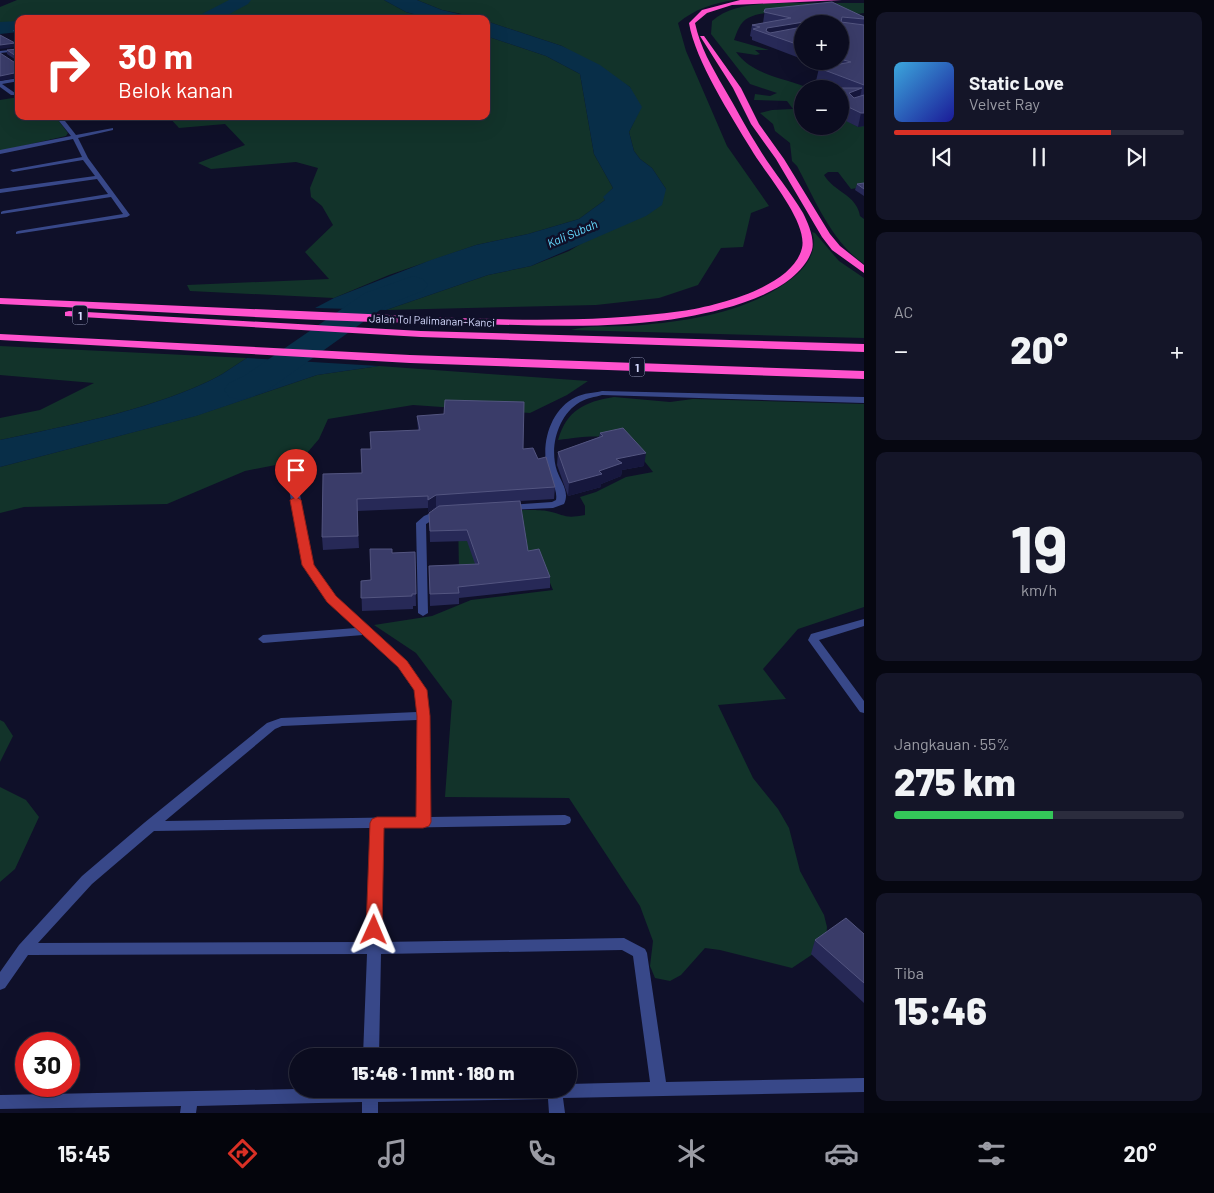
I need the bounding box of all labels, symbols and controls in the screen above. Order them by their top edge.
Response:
map controls [794,15,849,135]
button: + [794,15,849,70]
text: 30 m [118,34,193,76]
icon: right [35,35,100,100]
text: Static Love [969,71,1064,94]
text: Belok kanan [118,76,233,102]
button: − [794,80,849,135]
text: Velvet Ray [969,94,1040,113]
icon: previous [928,143,956,171]
icon: pause [1025,143,1053,171]
icon: next [1122,143,1150,171]
water label: Kali Subah [545,216,599,250]
text: AC [894,302,913,321]
road number: 1 [72,306,88,324]
street label: Jalan Tol Palimanan–Kanci [369,311,495,329]
text: 20° [1010,326,1068,372]
text: − [894,333,908,367]
text: + [1170,333,1184,367]
road number: 1 [630,358,644,377]
pin [275,449,317,500]
icon: arrive [282,456,310,484]
text: 19 [1010,508,1068,586]
text: km/h [1021,580,1057,599]
text: Jangkauan · 55% [894,734,1010,753]
text: 275 km [894,758,1016,804]
position arrow [347,903,399,955]
text: Tiba [894,963,924,982]
text: 15:46 [894,987,987,1033]
speed limit sign: 30 [15,1032,80,1097]
text: 15:46 · 1 mnt · 180 m [352,1061,514,1084]
icon: directions [225,1136,260,1171]
icon: music [375,1136,410,1171]
icon: phone [524,1136,559,1171]
icon: climate [674,1136,709,1171]
icon: car [824,1136,859,1171]
icon: filters [974,1136,1009,1171]
text: 15:45 [57,1140,110,1166]
text: 20° [1123,1140,1157,1166]

